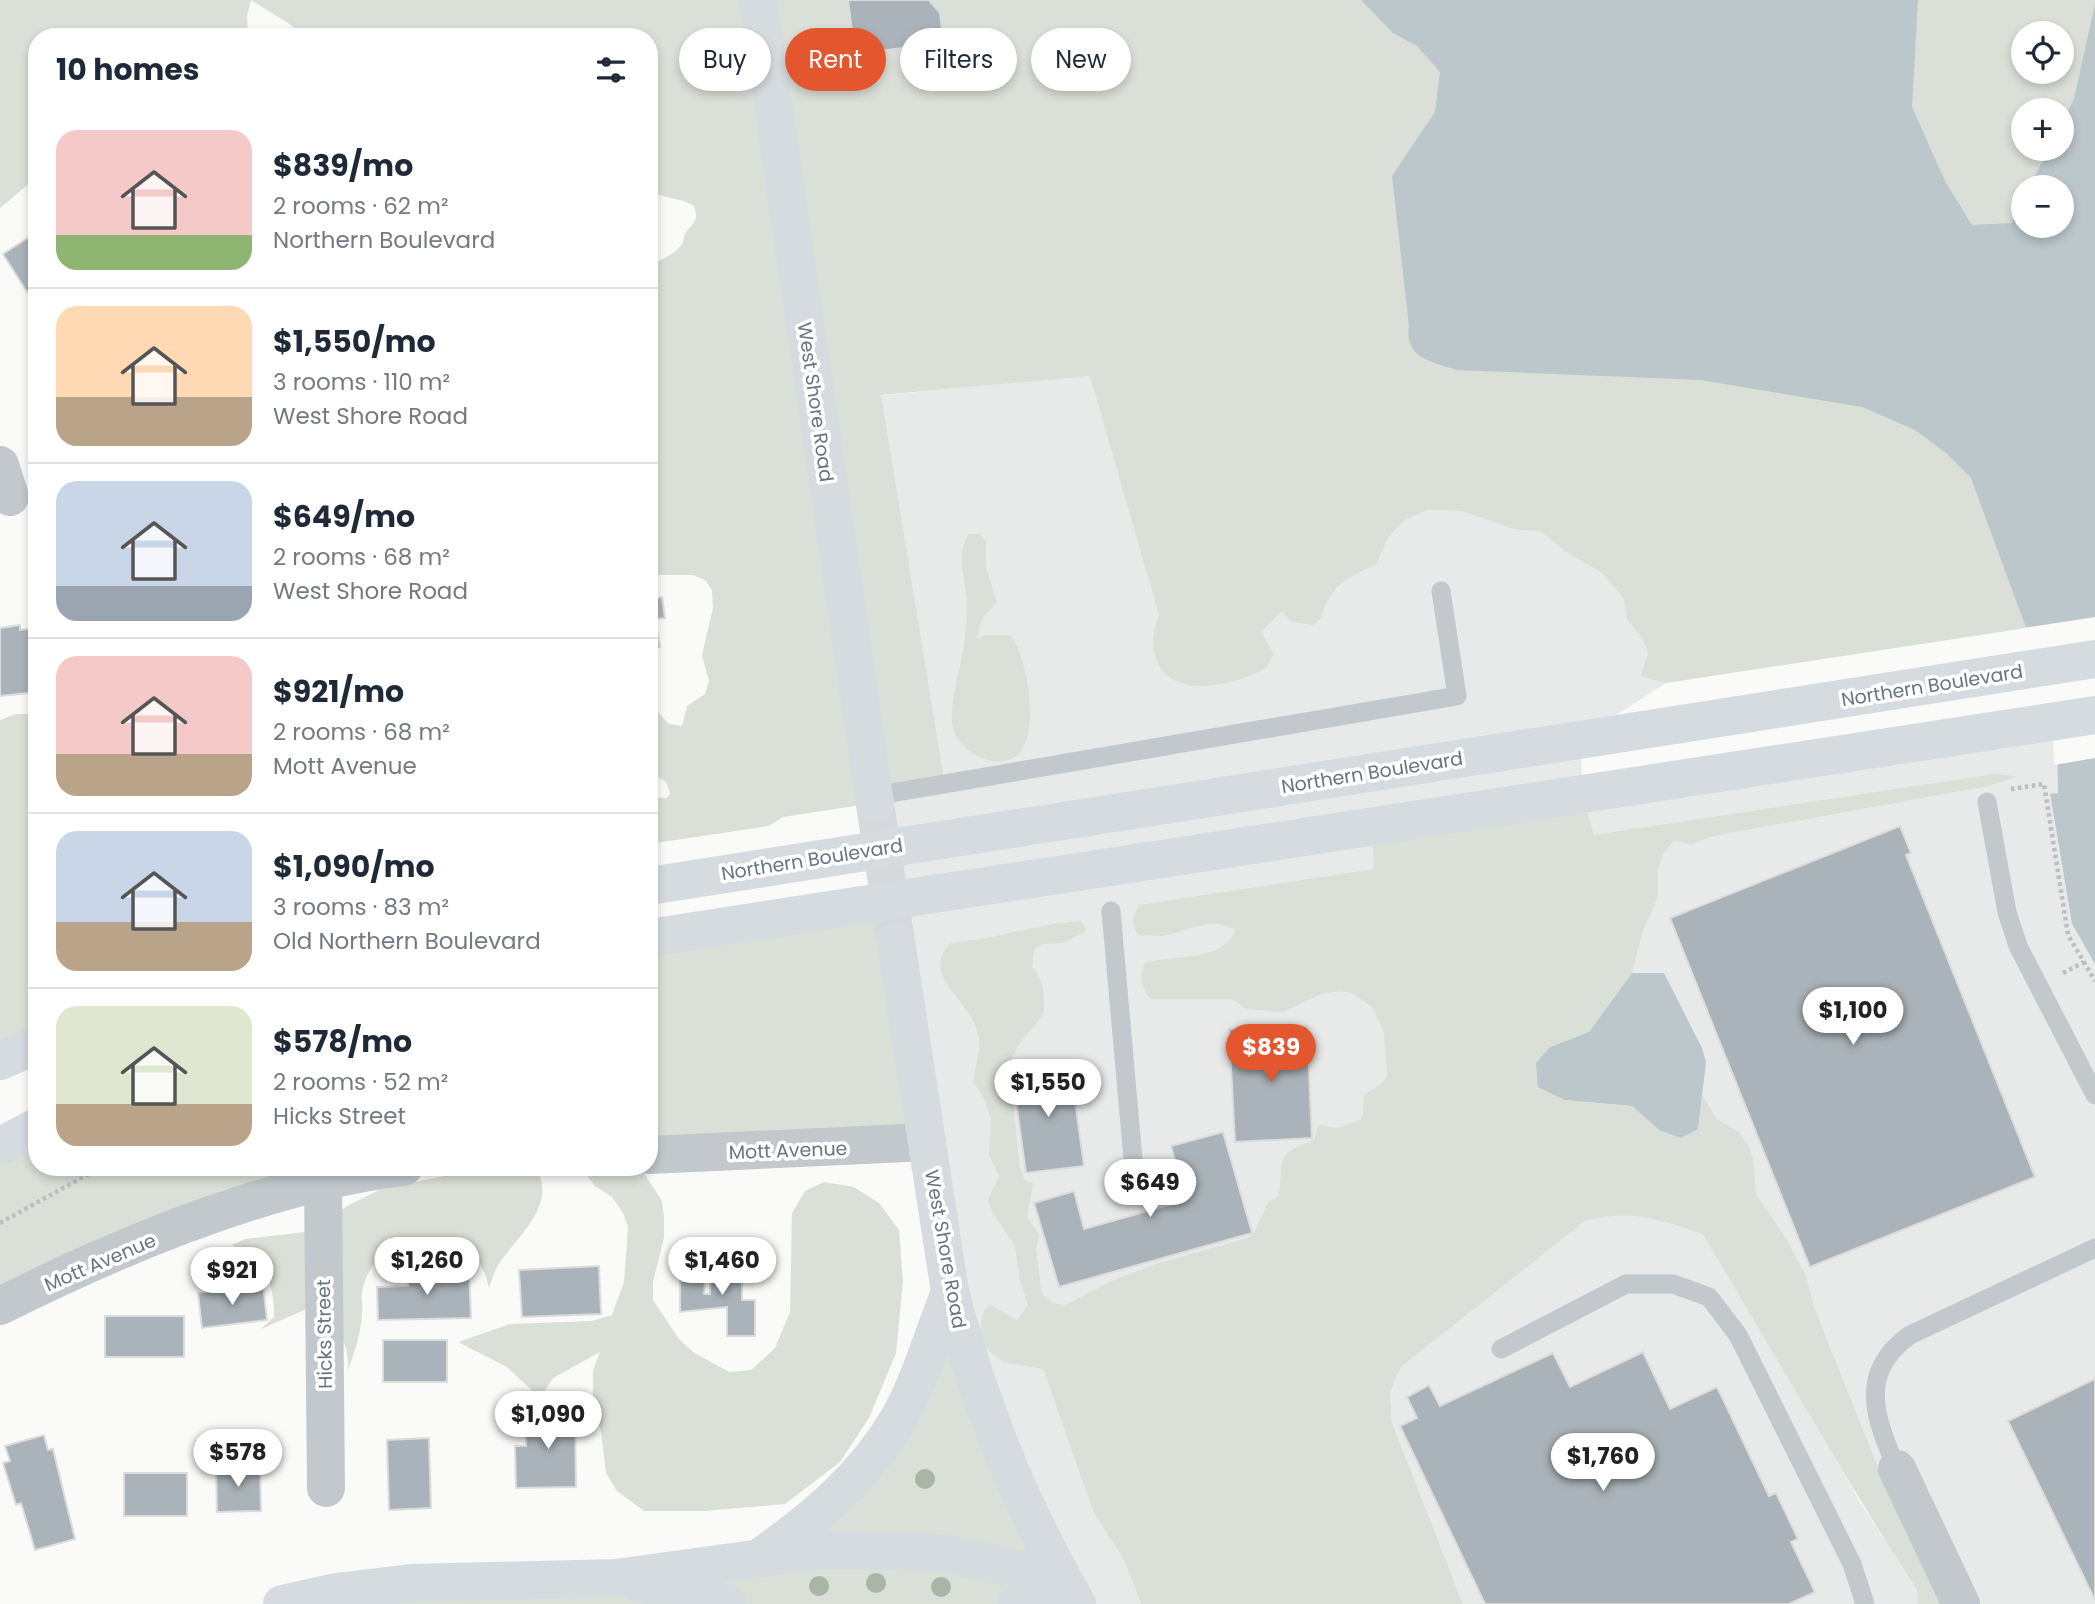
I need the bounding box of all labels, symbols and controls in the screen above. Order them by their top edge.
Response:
map controls [2011,21,2074,238]
button: locate [2011,21,2074,84]
chip: Buy [679,28,771,91]
chip: Rent [785,28,886,91]
chip: Filters [900,28,1017,91]
chip: New [1031,28,1131,91]
text: 10 homes [56,48,200,91]
icon: filters [592,51,630,89]
button: + [2011,98,2074,161]
text: $839/mo [273,144,413,187]
icon: home [112,158,196,242]
button: − [2011,175,2074,238]
text: 2 rooms · 62 m² [273,190,449,222]
text: Northern Boulevard [273,224,495,256]
text: $1,550/mo [273,320,436,363]
street label: West Shore Road [791,320,840,484]
icon: home [112,334,196,418]
text: 3 rooms · 110 m² [273,366,450,398]
text: West Shore Road [273,400,468,432]
text: $649/mo [273,495,415,538]
icon: home [112,509,196,593]
text: 2 rooms · 68 m² [273,541,450,573]
text: West Shore Road [273,575,468,607]
street label: Northern Boulevard [1839,658,2025,713]
text: $921/mo [273,670,404,713]
icon: home [112,684,196,768]
text: 2 rooms · 68 m² [273,716,450,748]
street label: Northern Boulevard [1279,745,1465,800]
text: Mott Avenue [273,750,417,782]
street label: Northern Boulevard [719,832,905,887]
text: $1,090/mo [273,845,435,888]
icon: home [112,859,196,943]
text: 3 rooms · 83 m² [273,891,449,923]
text: Old Northern Boulevard [273,925,541,957]
pin: $1,100 [1796,988,1910,1047]
text: $1,100 [1818,994,1888,1026]
text: $578/mo [273,1020,412,1063]
pin: $839 [1230,1024,1312,1084]
text: $839 [1242,1031,1300,1063]
icon: home [112,1034,196,1118]
pin: $1,550 [991,1060,1105,1119]
text: 2 rooms · 52 m² [273,1066,448,1098]
text: $1,550 [1010,1066,1086,1098]
text: Hicks Street [273,1100,406,1132]
street label: Mott Avenue [728,1135,848,1166]
pin: $649 [1109,1160,1191,1219]
text: $649 [1120,1166,1180,1198]
street label: West Shore Road [918,1167,973,1331]
street label: Mott Avenue [40,1227,160,1298]
pin: $1,260 [370,1238,484,1297]
pin: $1,460 [665,1238,779,1297]
text: $1,260 [390,1244,464,1276]
text: $1,460 [684,1244,760,1276]
pin: $921 [191,1248,273,1307]
text: $921 [206,1254,258,1286]
street label: Hicks Street [310,1279,339,1389]
pin: $1,090 [491,1392,605,1451]
text: $1,090 [511,1398,585,1430]
pin: $578 [197,1430,279,1489]
pin: $1,760 [1546,1434,1660,1493]
text: $578 [209,1436,267,1468]
text: $1,760 [1567,1440,1639,1472]

